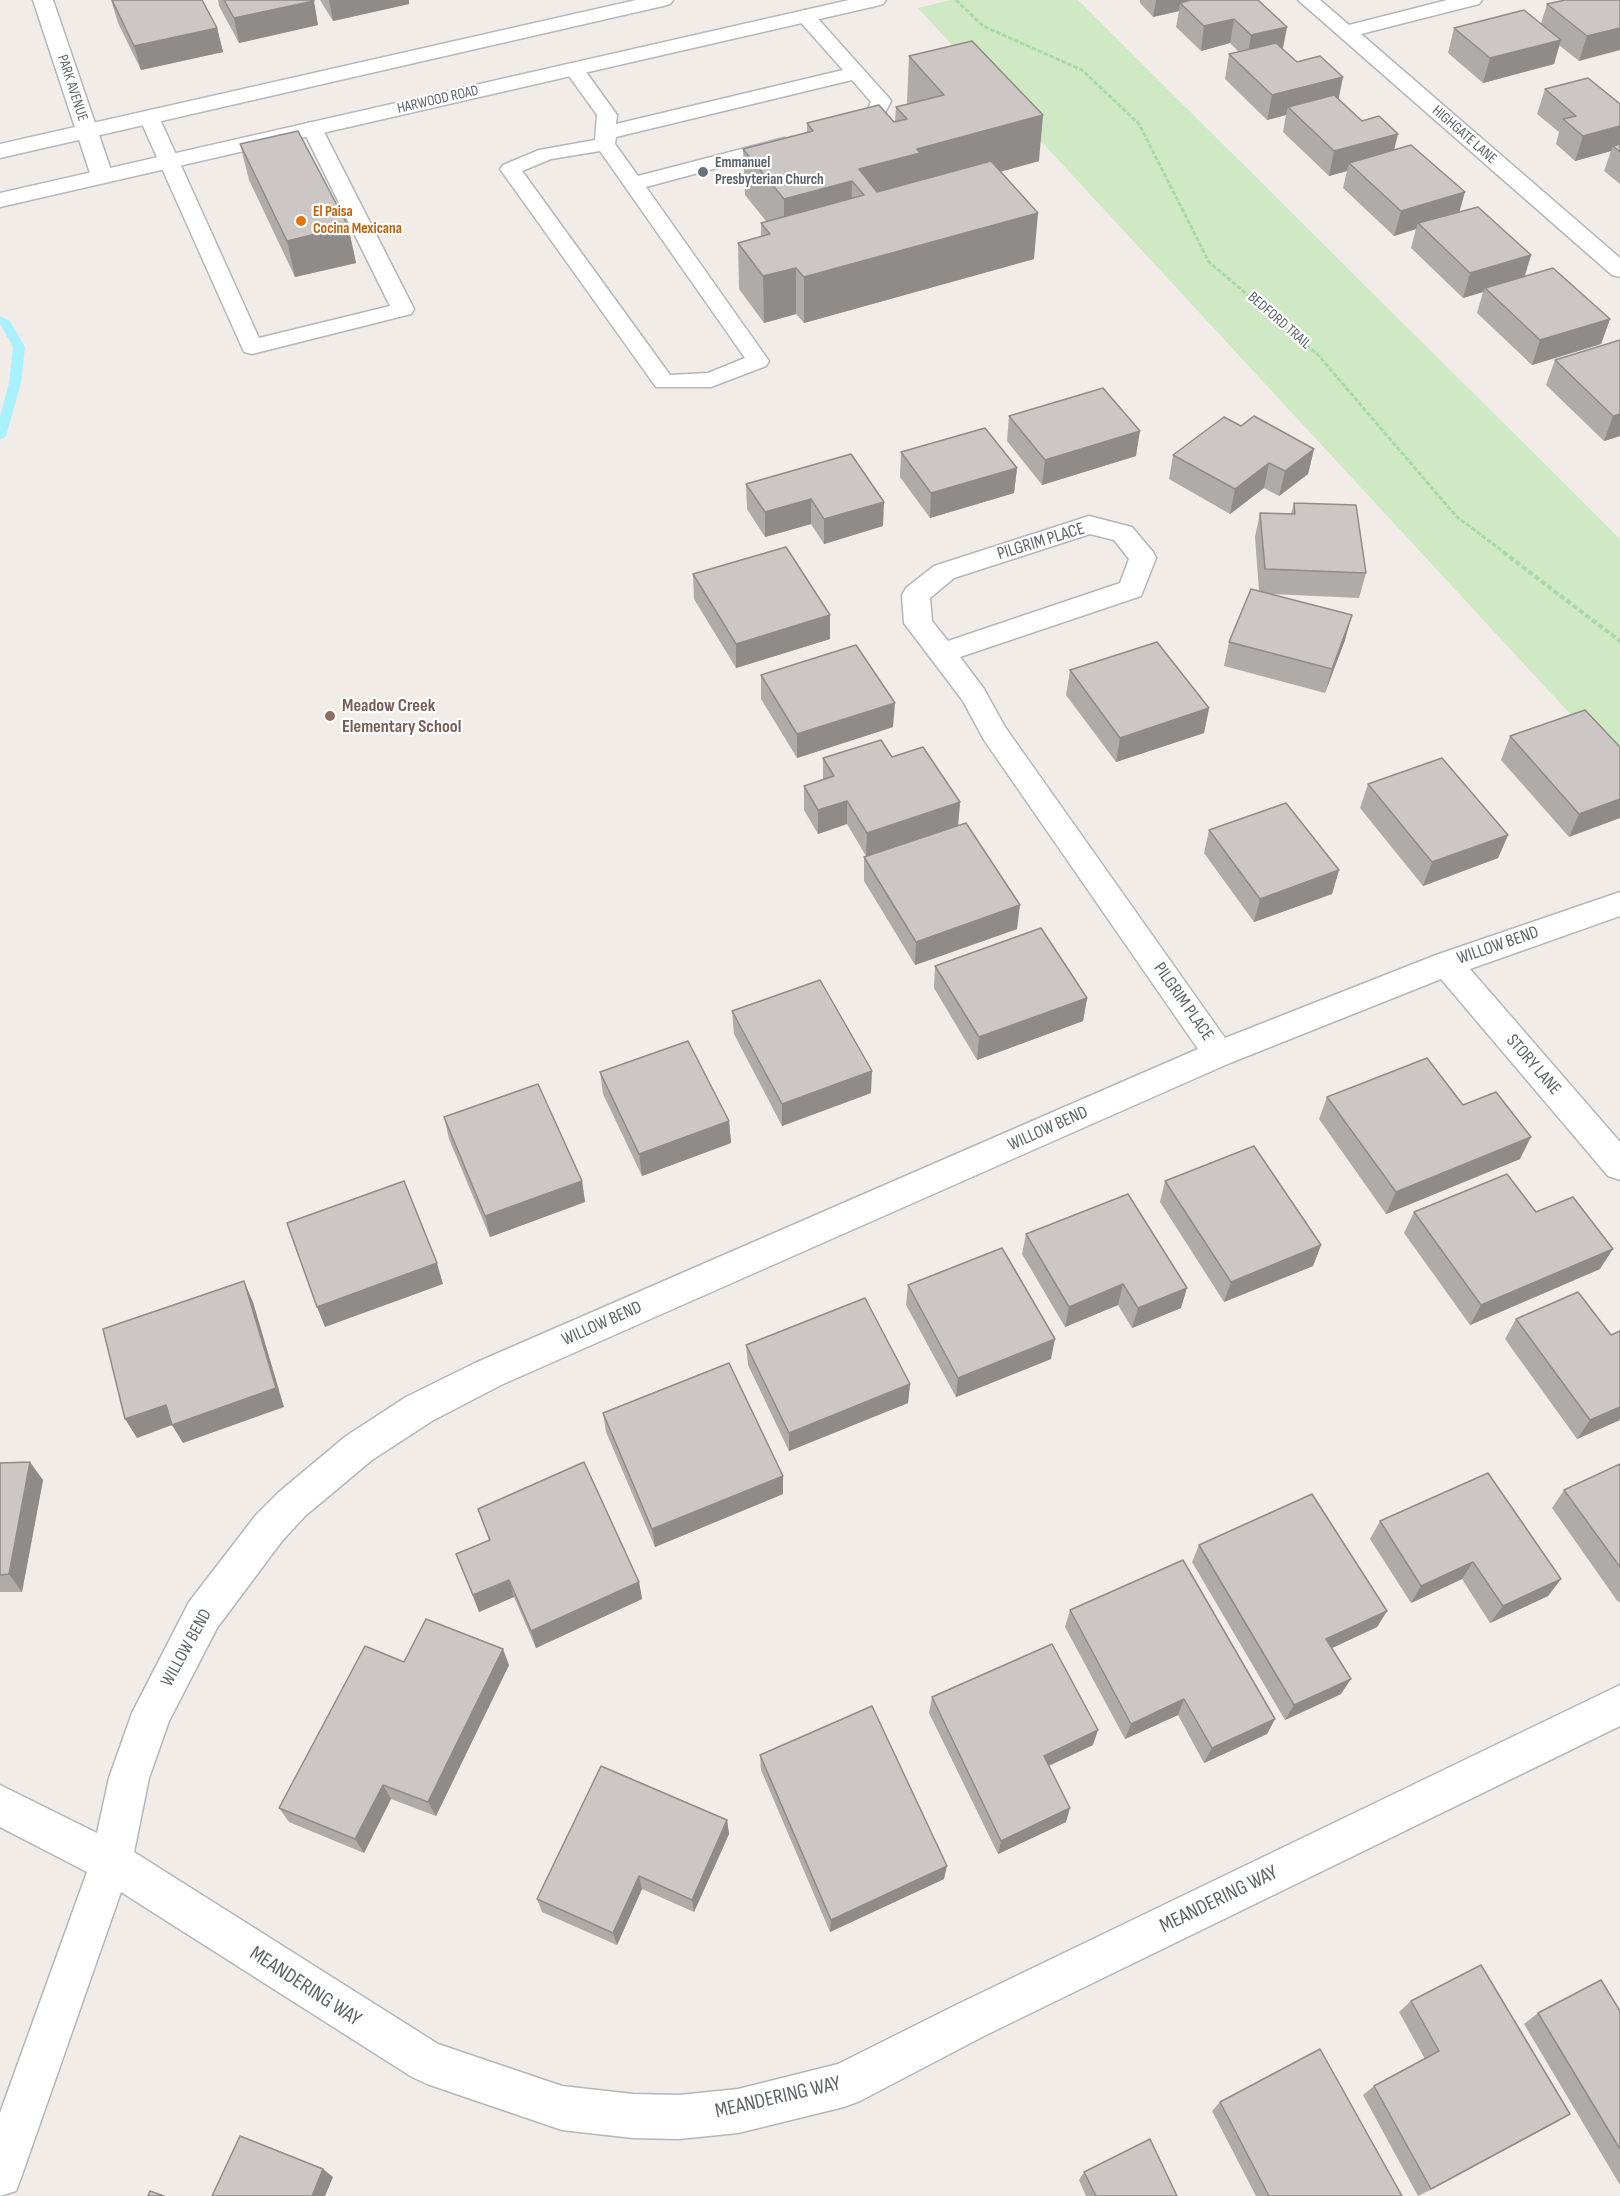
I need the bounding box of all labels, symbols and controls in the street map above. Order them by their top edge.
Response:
street label: PARK AVENUE [53,53,91,123]
street label: HARWOOD ROAD [396,82,480,118]
street label: HIGHGATE LANE [1428,102,1500,168]
place label: Emmanuel Presbyterian Church [715,154,824,189]
marker: Emmanuel Presbyterian Church [696,165,710,179]
place label: El Paisa Cocina Mexicana [313,203,402,238]
marker: El Paisa Cocina Mexicana [294,214,308,228]
street label: BEDFORD TRAIL [1244,289,1314,353]
street label: PILGRIM PLACE [995,518,1087,566]
place label: Meadow Creek Elementary School [342,695,461,738]
marker: Meadow Creek Elementary School [323,709,337,723]
street label: WILLOW BEND [1454,922,1542,970]
street label: PILGRIM PLACE [1148,959,1218,1045]
street label: STORY LANE [1501,1030,1565,1100]
street label: WILLOW BEND [1005,1102,1091,1156]
street label: WILLOW BEND [559,1297,645,1351]
street label: WILLOW BEND [157,1606,217,1690]
street label: MEANDERING WAY [1156,1861,1282,1939]
street label: MEANDERING WAY [244,1942,366,2032]
street label: MEANDERING WAY [713,2071,843,2125]

